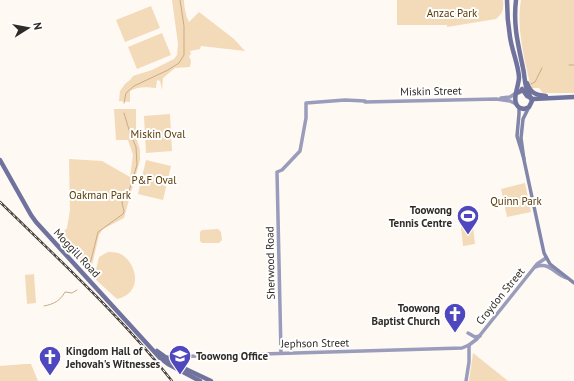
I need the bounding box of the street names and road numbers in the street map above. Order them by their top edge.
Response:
street label: Miskin Street [400,83,462,99]
street label: Moggill Road [51,226,103,281]
street label: Sherwood Road [262,226,278,300]
street label: Croydon Street [473,264,528,327]
street label: Jephson Street [280,335,350,351]

